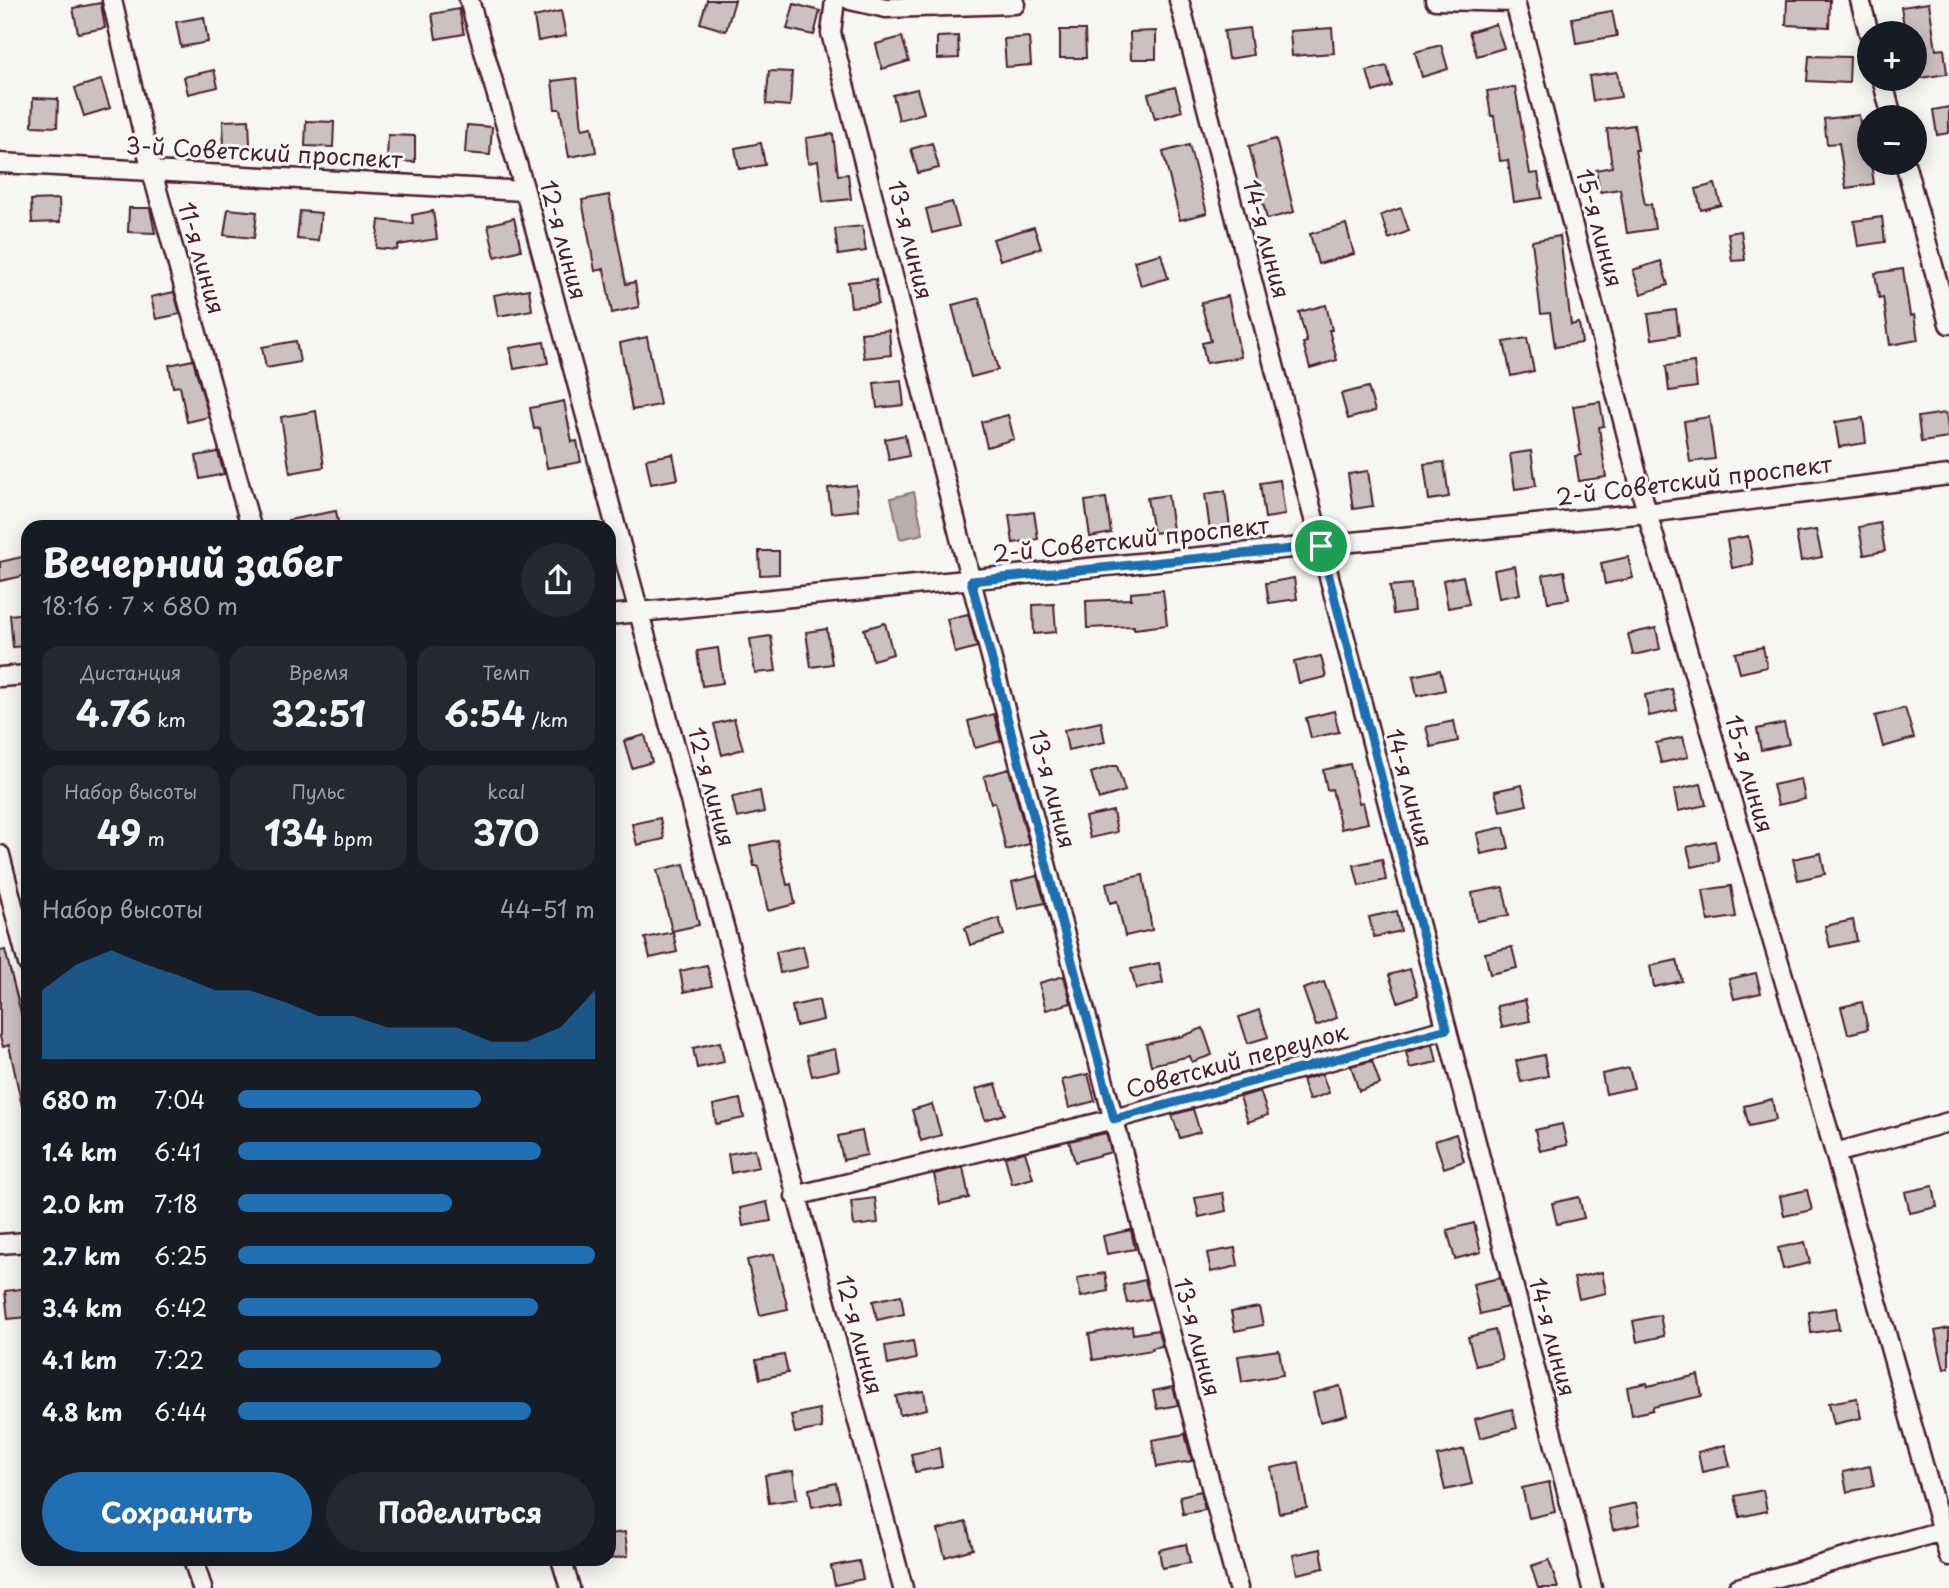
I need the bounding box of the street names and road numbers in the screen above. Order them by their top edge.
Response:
street label: 3-й Советский проспект [125,127,404,176]
street label: 15-я линия [1568,164,1633,291]
street label: 14-я линия [1235,175,1300,302]
street label: 12-я линия [532,176,597,303]
street label: 13-я линия [880,176,943,303]
street label: 11-я линия [170,197,235,318]
street label: 2-й Советский проспект [1554,445,1835,514]
street label: 2-й Советский проспект [991,507,1272,570]
street label: 15-я линия [1717,710,1784,837]
street label: 12-я линия [680,723,745,850]
street label: 14-я линия [1378,724,1443,851]
street label: 13-я линия [1021,725,1086,852]
street label: Советский переулок [1122,1013,1352,1106]
street label: 12-я линия [828,1271,893,1398]
street label: 13-я линия [1166,1273,1231,1400]
street label: 14-я линия [1521,1273,1586,1400]

